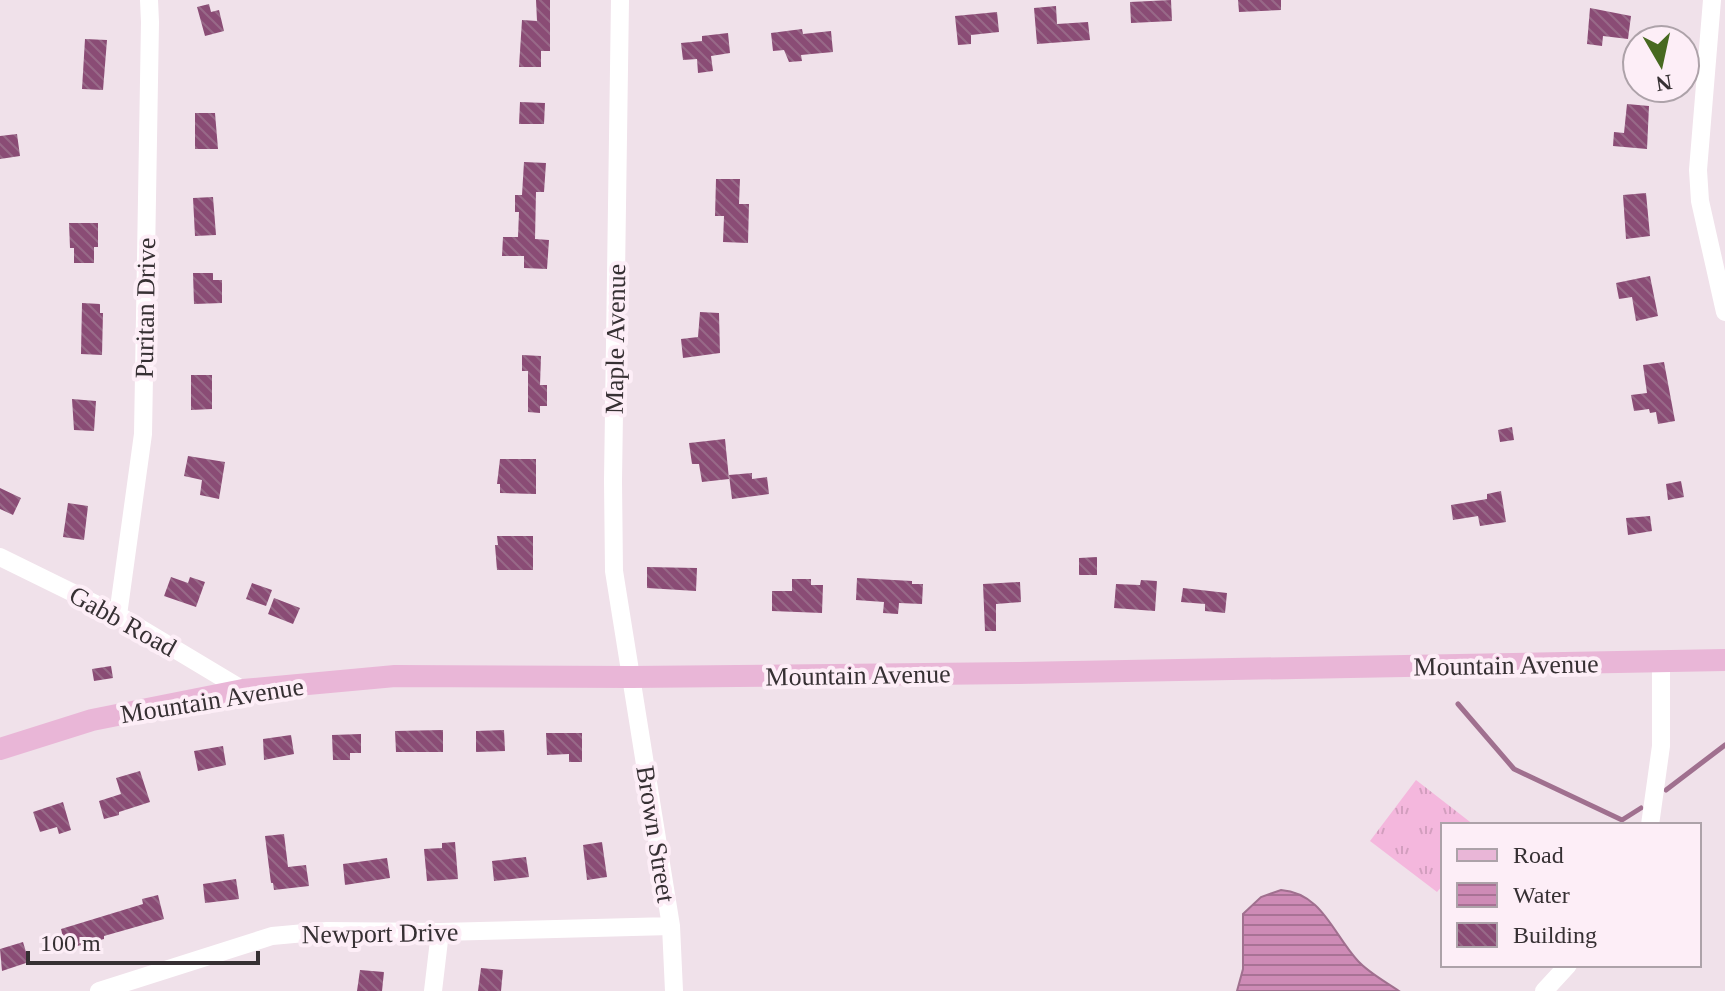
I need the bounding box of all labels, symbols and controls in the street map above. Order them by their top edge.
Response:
north arrow [1621,24,1701,104]
text: N [1654,70,1674,97]
street label: Puritan Drive [130,237,161,379]
street label: Maple Avenue [600,264,631,414]
street label: Gabb Road [64,580,181,663]
street label: Mountain Avenue [1413,649,1599,682]
street label: Mountain Avenue [765,659,951,692]
street label: Mountain Avenue [118,672,306,729]
street label: Brown Street [630,764,681,905]
legend [1441,823,1701,967]
text: Road [1513,842,1564,868]
text: Water [1513,882,1570,908]
scale bar [28,915,258,965]
street label: Newport Drive [301,918,459,949]
text: Building [1513,922,1597,948]
text: 100 m [40,930,101,956]

